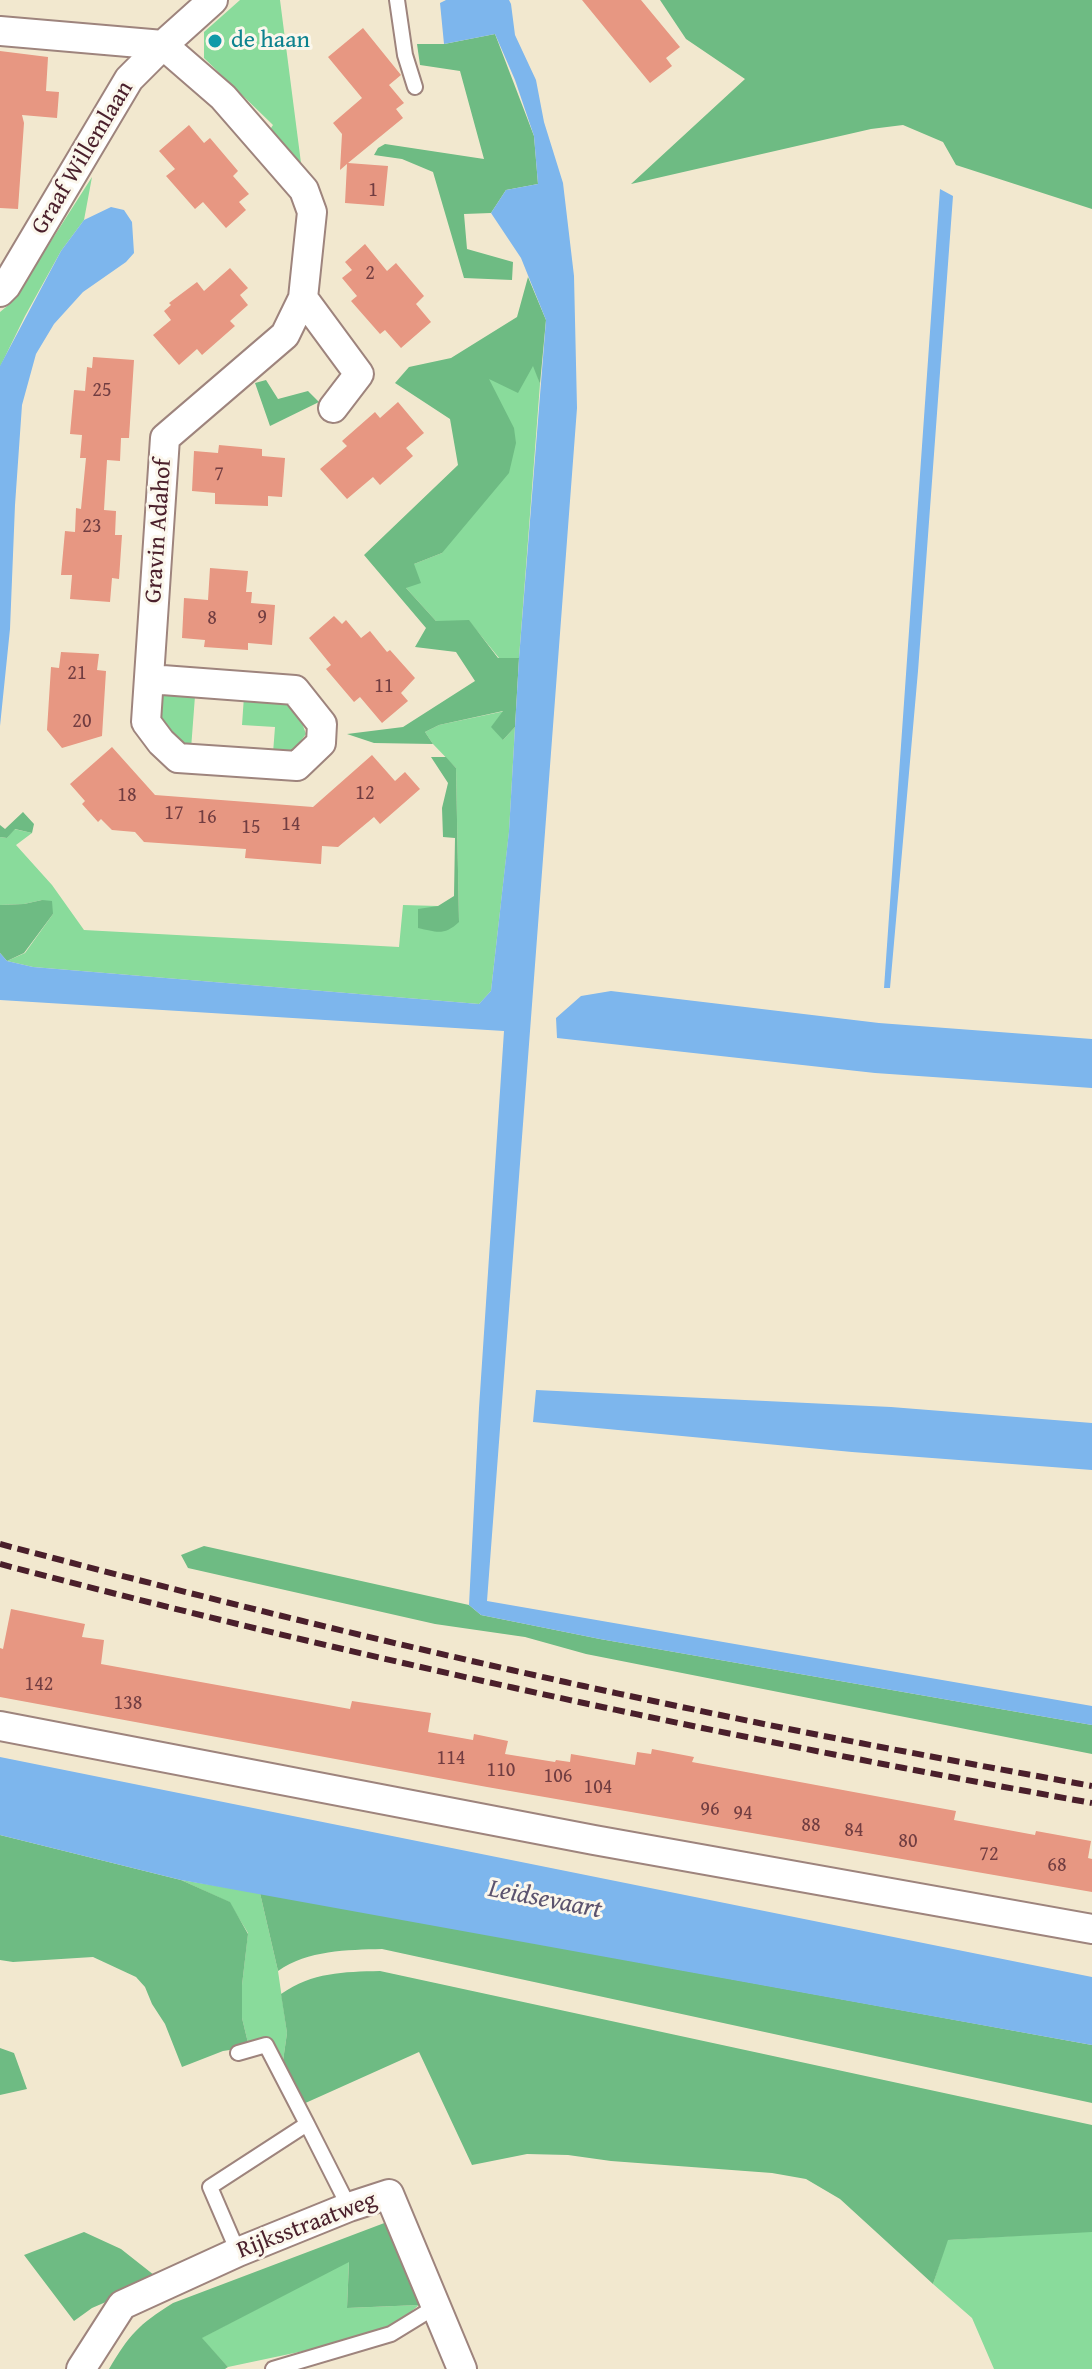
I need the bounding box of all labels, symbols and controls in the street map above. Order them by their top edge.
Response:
place label: de haan [231,27,310,55]
marker: de haan [206,32,224,50]
street label: Graaf Willemlaan [26,76,140,240]
house number: 1 [368,179,378,203]
house number: 2 [365,262,375,286]
house number: 25 [92,379,112,403]
street label: Gravin Adahof [140,458,178,604]
house number: 7 [214,463,224,487]
house number: 23 [82,515,102,539]
house number: 9 [257,606,267,630]
house number: 8 [207,607,217,631]
house number: 21 [67,662,87,686]
house number: 11 [374,675,394,699]
house number: 20 [72,710,92,734]
house number: 12 [355,782,375,806]
house number: 18 [117,784,137,808]
house number: 17 [164,802,184,826]
house number: 16 [197,806,217,830]
house number: 14 [281,813,301,837]
house number: 15 [241,816,261,840]
house number: 142 [25,1673,53,1697]
house number: 138 [114,1692,142,1716]
house number: 114 [437,1747,465,1771]
house number: 110 [487,1759,515,1783]
house number: 106 [544,1765,572,1789]
house number: 104 [584,1776,612,1800]
house number: 96 [700,1798,720,1822]
house number: 94 [733,1802,753,1826]
house number: 88 [801,1814,821,1838]
house number: 84 [844,1819,864,1843]
house number: 80 [898,1830,918,1854]
house number: 72 [979,1843,999,1867]
house number: 68 [1047,1854,1067,1878]
water label: Leidsevaart [486,1874,604,1926]
street label: Rijksstraatweg [233,2186,381,2266]

